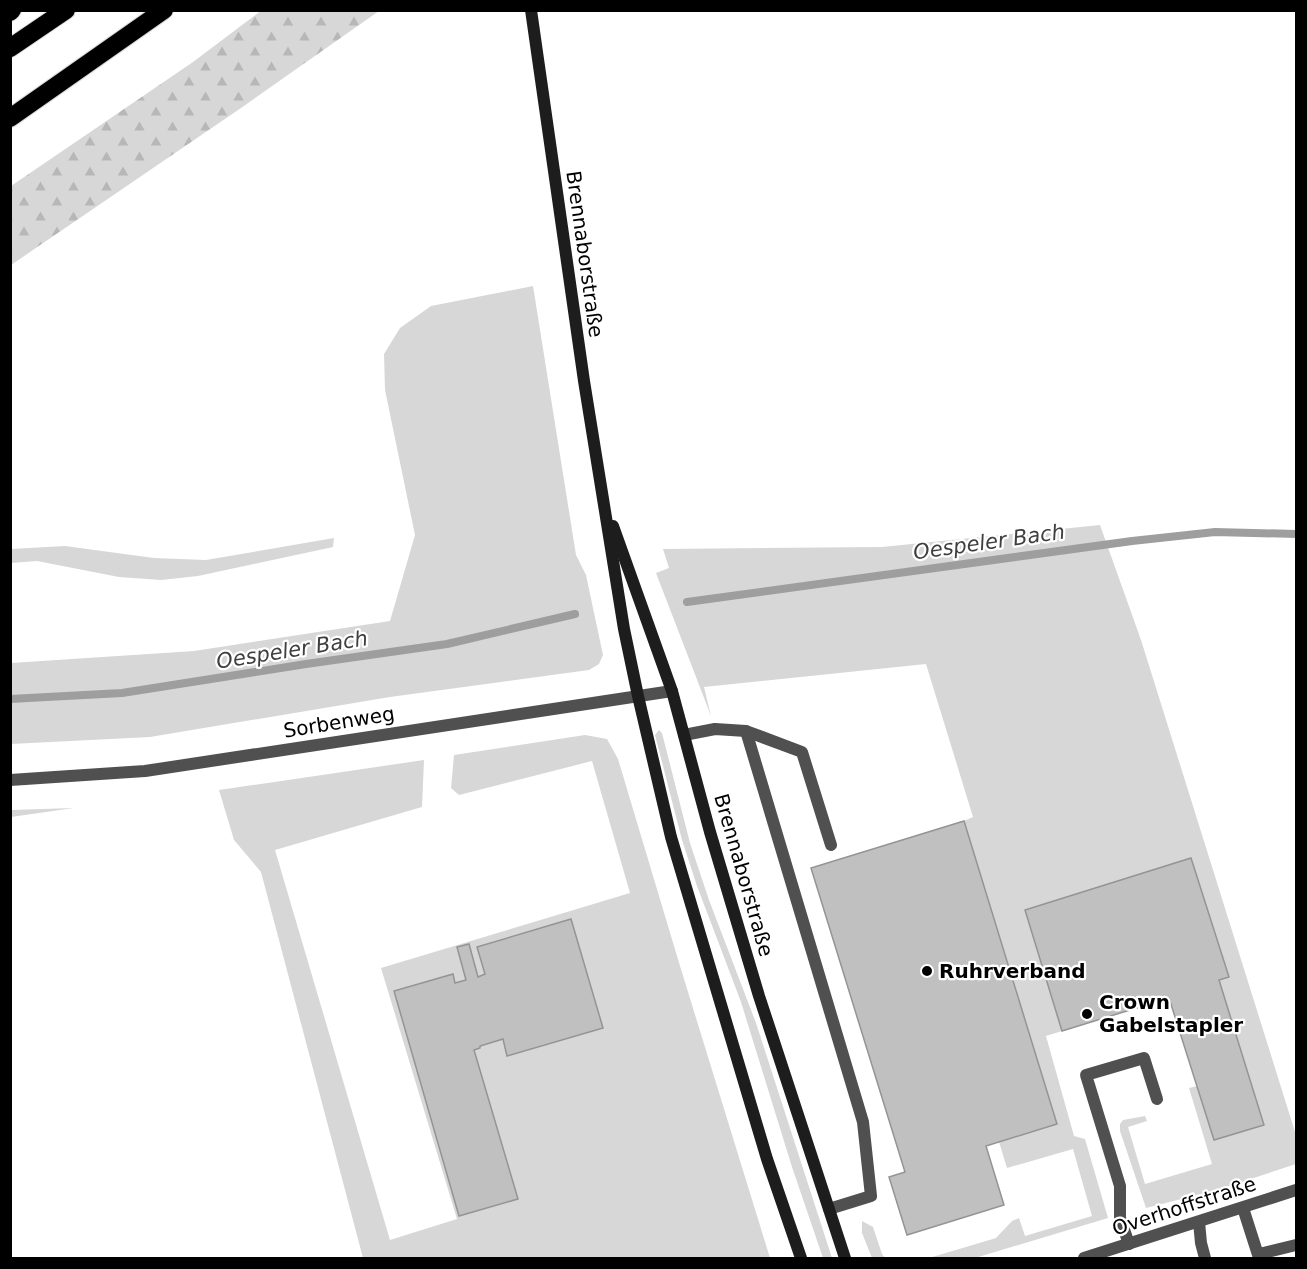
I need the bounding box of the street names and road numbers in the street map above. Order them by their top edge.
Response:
street label: Brennaborstraße [561,169,609,339]
street label: Sorbenweg [282,701,396,743]
street label: Brennaborstraße [709,791,779,959]
street label: Overhoffstraße [1109,1171,1259,1241]

